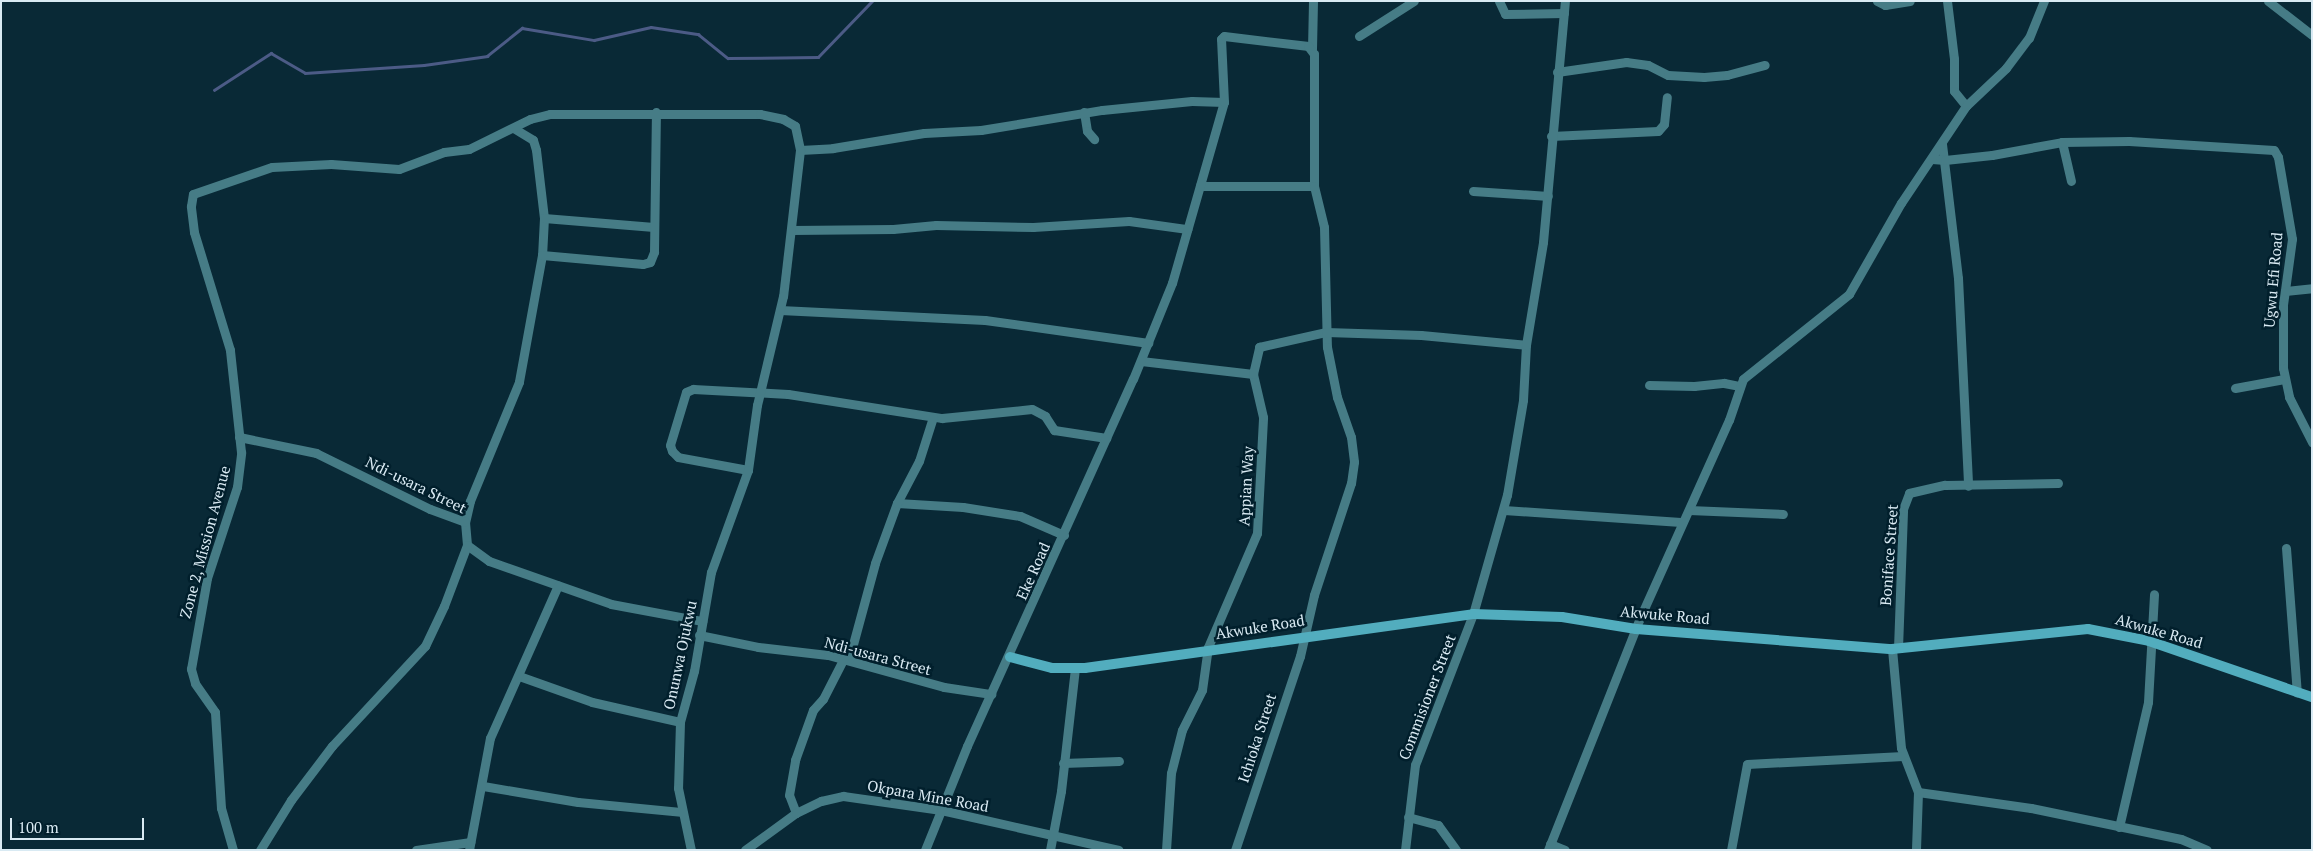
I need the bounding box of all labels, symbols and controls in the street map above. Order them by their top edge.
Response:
street label: Ugwu Efi Road [2260,231,2286,329]
street label: Appian Way [1235,446,1257,526]
street label: Ndi-usara Street [363,453,469,517]
street label: Zone 2, Mission Avenue [176,463,234,621]
street label: Boniface Street [1876,504,1902,606]
street label: Eke Road [1012,540,1054,602]
street label: Onunwa Ojukwu [660,599,700,711]
street label: Akwuke Road [1620,602,1710,628]
street label: Akwuke Road [2113,610,2205,652]
street label: Akwuke Road [1214,611,1306,643]
street label: Commisioner Street [1395,632,1459,762]
street label: Ndi-usara Street [823,633,933,679]
street label: Ichioka Street [1234,691,1280,785]
street label: Okpara Mine Road [866,776,990,816]
scale bar [12,808,146,840]
text: 100 m [18,817,59,837]

